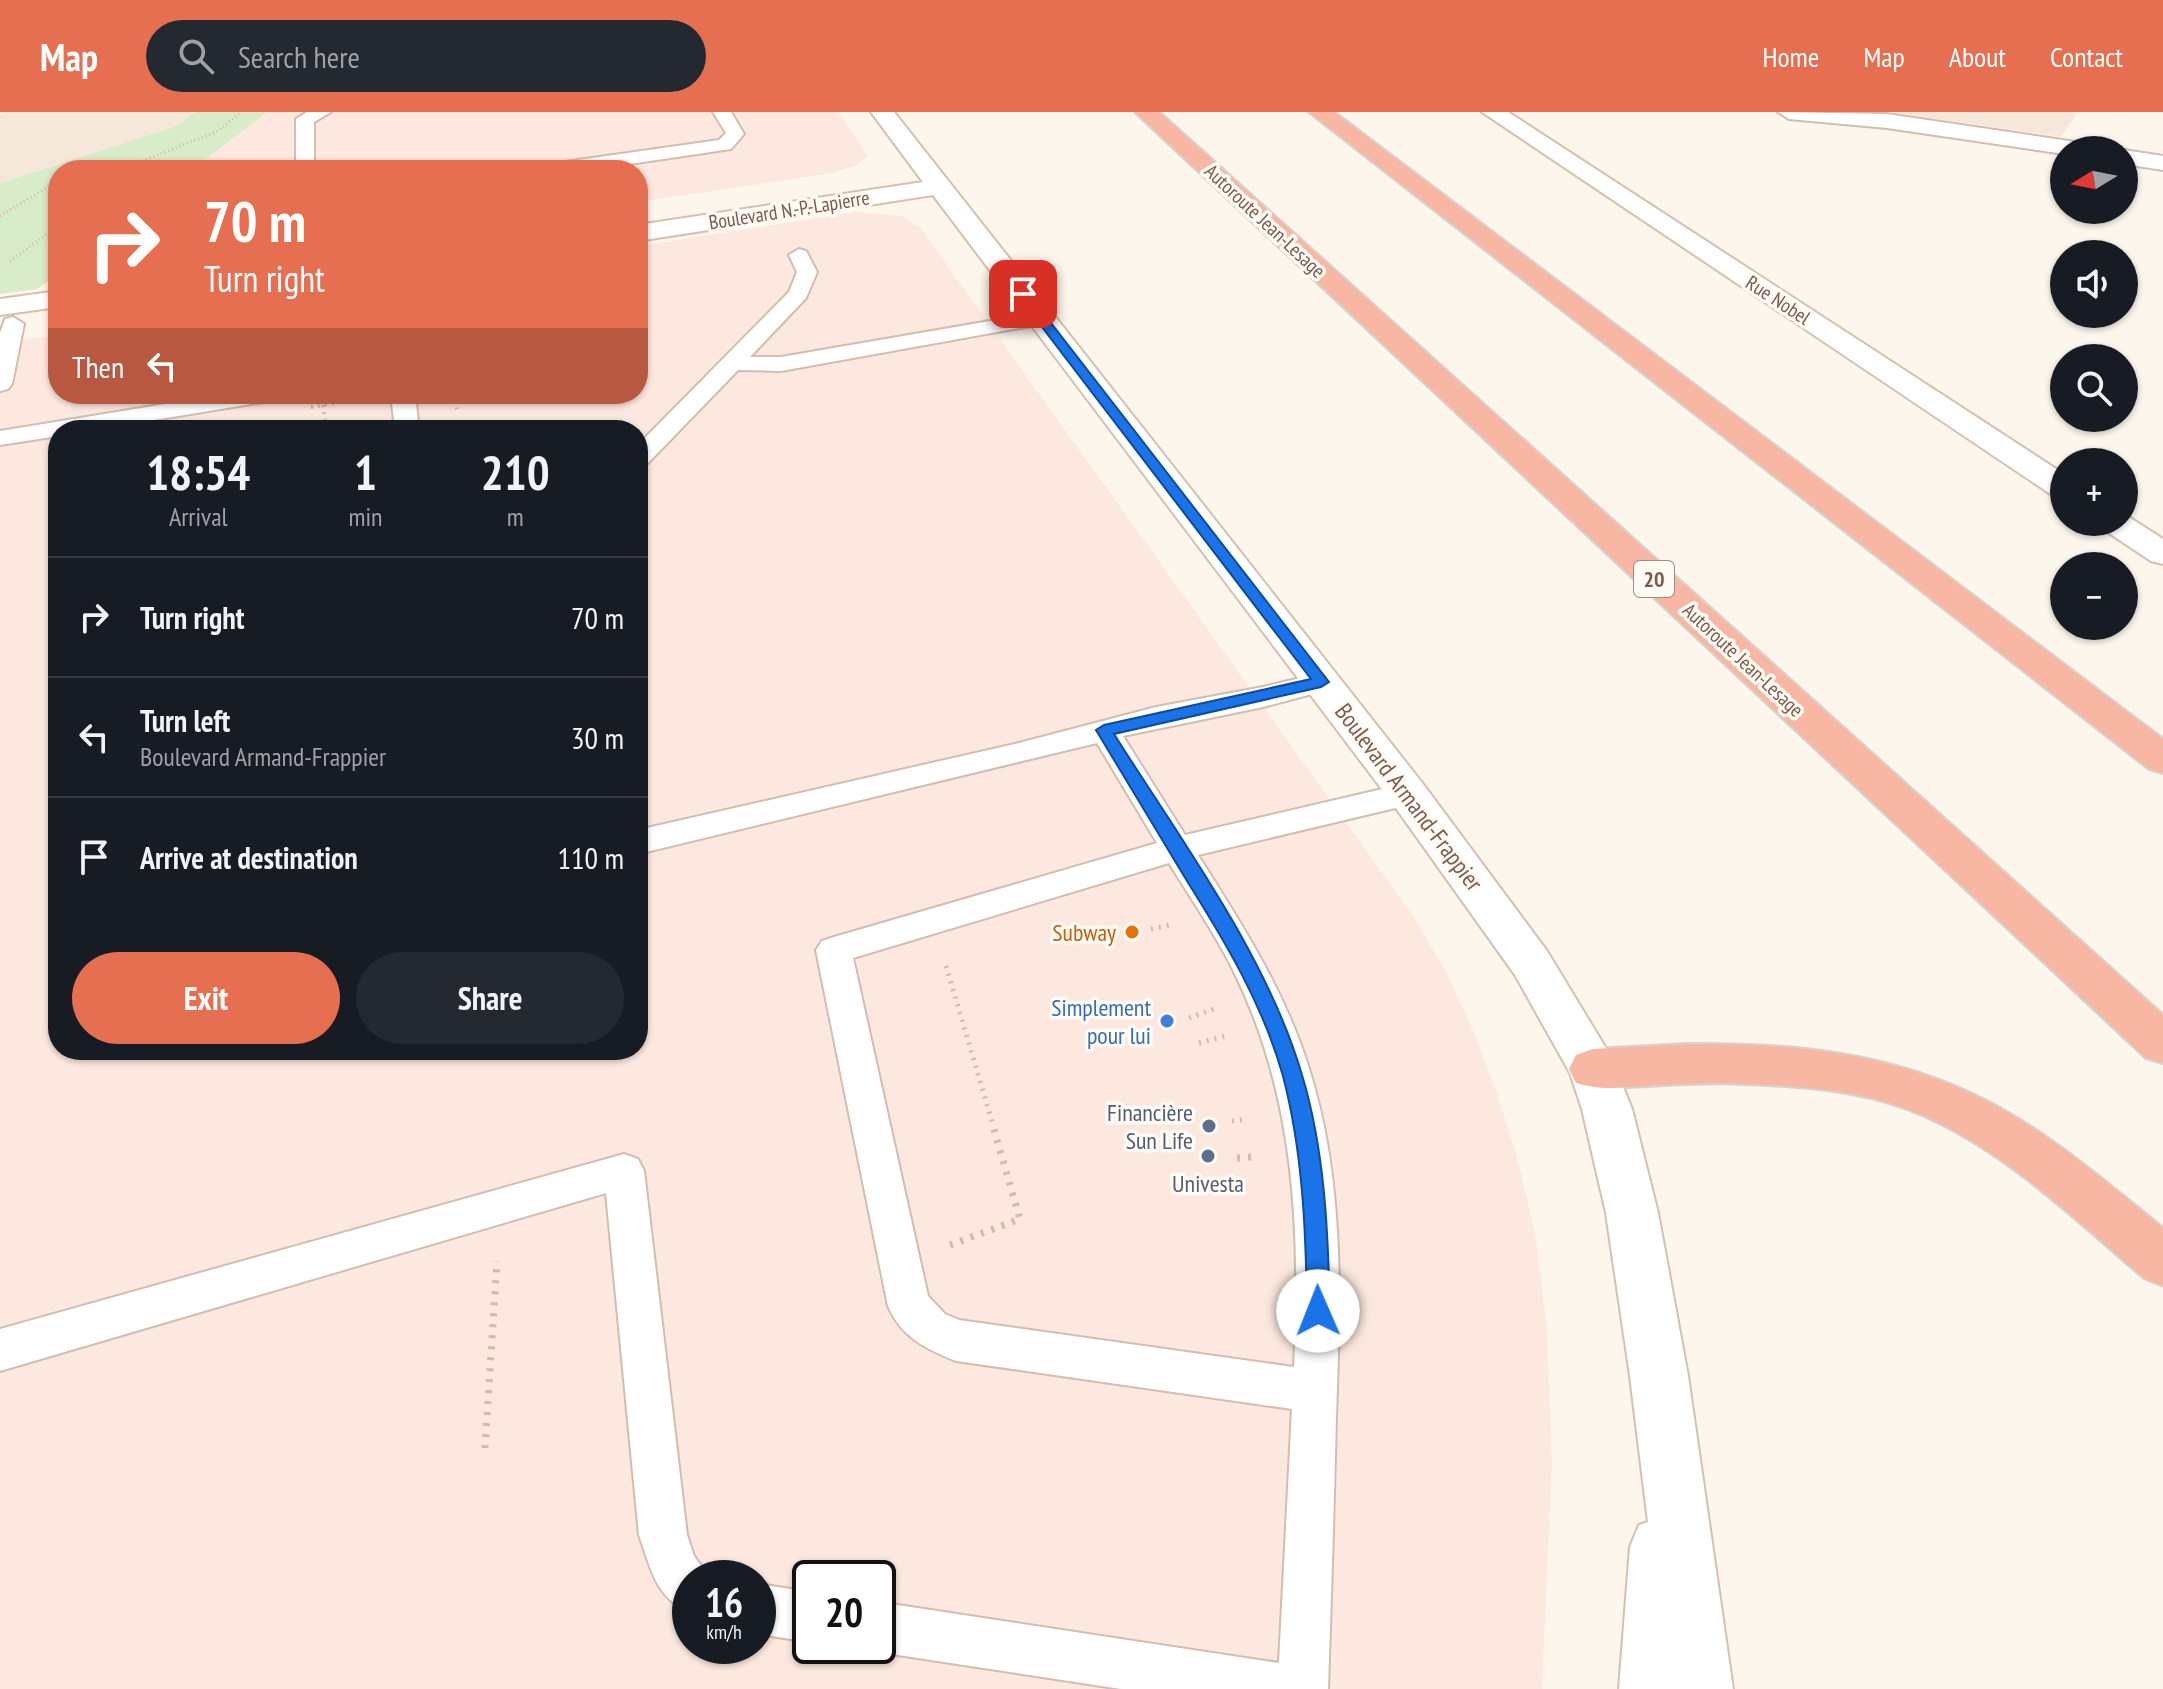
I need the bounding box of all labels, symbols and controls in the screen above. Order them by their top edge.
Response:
search box [146,20,706,92]
text: Map [40,32,98,81]
icon: search [174,34,218,78]
text: Search here [238,37,360,76]
text: Home [1763,38,1819,75]
text: Map [1863,38,1905,75]
text: About [1949,38,2006,75]
text: Contact [2050,38,2123,75]
north arrow [2050,136,2138,224]
map controls [2050,136,2138,640]
street label: Autoroute Jean-Lesage [1199,158,1331,284]
street label: Boulevard N.-P.-Lapierre [707,184,871,236]
text: 70 m [204,185,306,257]
icon: right [72,192,176,296]
button: sound [2050,240,2138,328]
text: Turn right [204,255,325,302]
pin [989,260,1057,328]
street label: Rue Nobel [1741,270,1815,331]
icon: arrive [1001,272,1045,316]
icon: left [140,344,184,388]
button: search [2050,344,2138,432]
text: Then [72,347,124,386]
text: 18:54 [146,441,250,503]
text: 1 [354,441,377,503]
text: 210 [481,441,550,503]
button: + [2050,448,2138,536]
text: Arrival [169,500,228,533]
text: min [348,500,382,533]
text: m [507,500,524,533]
button: − [2050,552,2138,640]
road number: 20 [1634,561,1674,597]
icon: right [72,595,116,639]
street label: Autoroute Jean-Lesage [1677,597,1809,723]
text: Turn right [140,598,244,637]
text: 70 m [571,598,624,637]
street label: Boulevard Armand-Frappier [1328,697,1490,897]
text: Turn left [140,701,230,740]
icon: left [72,715,116,759]
text: 30 m [571,718,624,757]
text: Boulevard Armand-Frappier [140,740,386,773]
icon: arrive [72,835,116,879]
text: Arrive at destination [140,838,358,877]
text: 110 m [558,838,624,877]
place label: Subway [1052,917,1116,948]
marker: Subway [1123,923,1141,941]
button: Exit [72,952,340,1044]
button: Share [356,952,624,1044]
place label: Simplement pour lui [1051,992,1151,1051]
marker: Simplement pour lui [1158,1012,1176,1030]
place label: Financière Sun Life [1107,1097,1193,1156]
marker: Financière Sun Life [1200,1117,1218,1135]
marker: Univesta [1199,1147,1217,1165]
place label: Univesta [1172,1168,1244,1199]
position arrow [1276,1269,1360,1353]
speed limit sign: 20 [792,1560,896,1664]
text: 16 [705,1576,743,1628]
text: km/h [706,1619,742,1645]

